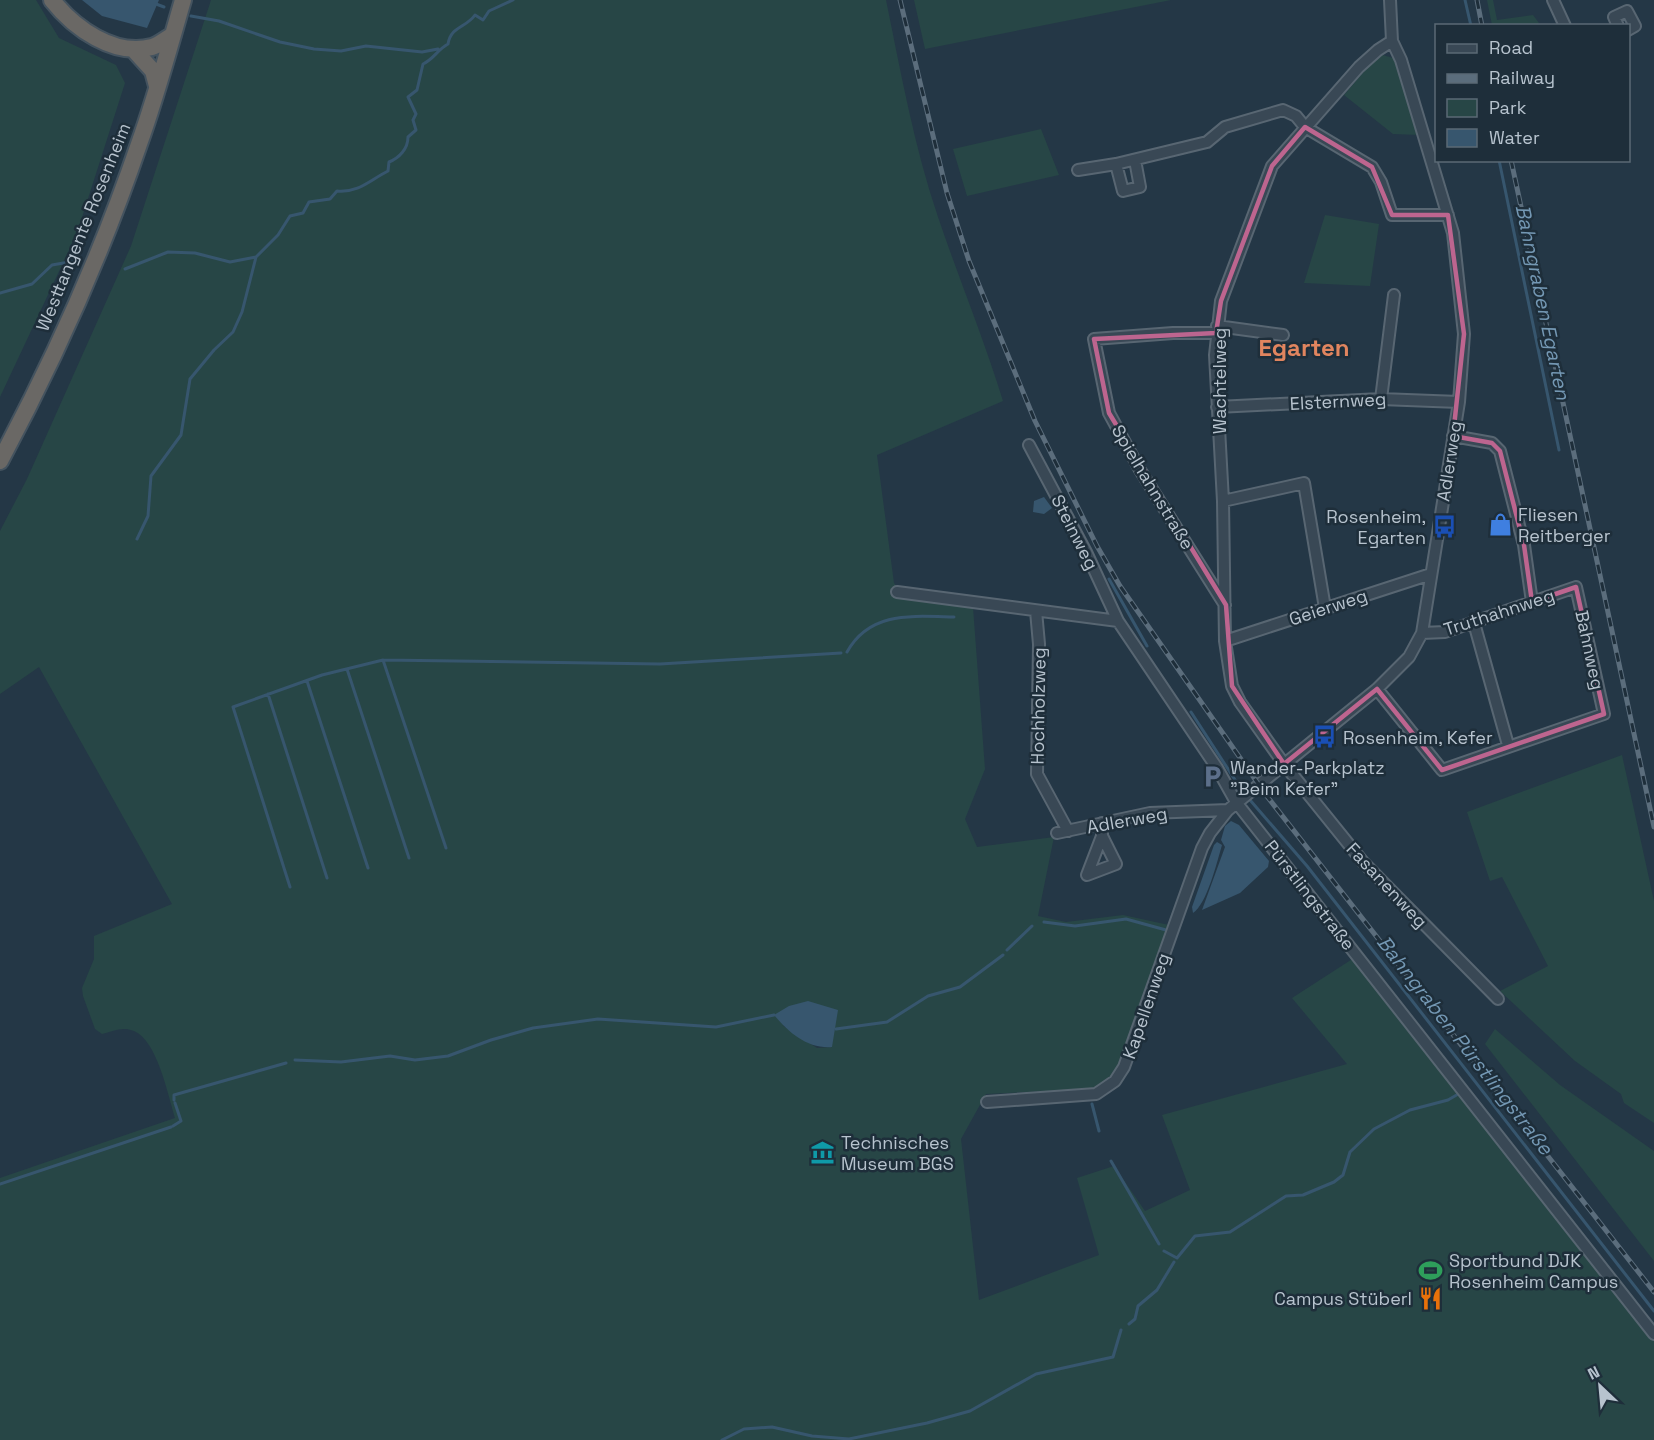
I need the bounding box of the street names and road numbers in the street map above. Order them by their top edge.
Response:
street label: Westtangente Rosenheim [31,120,135,334]
street label: Wachtelweg [1208,328,1231,434]
street label: Elsternweg [1289,387,1387,415]
street label: Adlerweg [1431,419,1467,503]
street label: Spielhahnstraße [1107,420,1199,554]
street label: Steinweg [1046,490,1104,574]
street label: Truthahnweg [1441,583,1557,641]
street label: Geierweg [1286,584,1370,630]
street label: Bahnweg [1570,608,1610,692]
street label: Hochholzweg [1025,647,1051,765]
street label: Adlerweg [1085,802,1169,838]
street label: Pürstlingstraße [1260,835,1360,955]
street label: Fasanenweg [1342,837,1432,933]
street label: Kapellenweg [1117,950,1175,1062]

